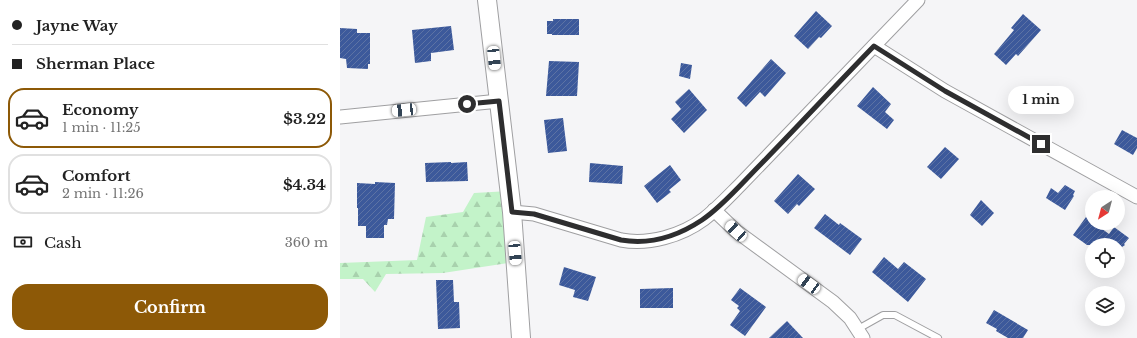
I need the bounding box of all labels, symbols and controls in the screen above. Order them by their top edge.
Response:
text: Jayne Way [36,16,118,35]
car [487,45,501,71]
text: Sherman Place [36,54,155,73]
callout: 1 min [1008,86,1074,114]
text: 1 min [1022,91,1060,108]
route start [458,95,476,113]
icon: car [14,100,50,136]
text: Economy [62,100,139,119]
car [391,103,417,117]
text: $3.22 [283,109,326,128]
text: 1 min · 11:25 [62,119,141,136]
route end [1032,135,1050,153]
icon: car [14,166,50,202]
text: Comfort [62,166,130,185]
text: $4.34 [283,175,326,194]
text: 2 min · 11:26 [62,185,144,202]
north arrow [1085,190,1125,230]
map controls [1085,190,1125,326]
car [723,218,749,244]
icon: cash [12,231,34,253]
text: Cash [44,233,81,252]
text: 360 m [285,234,328,251]
button: locate [1085,238,1125,278]
car [508,241,522,265]
car [796,272,822,296]
button: Confirm [12,284,328,330]
button: layers [1085,286,1125,326]

